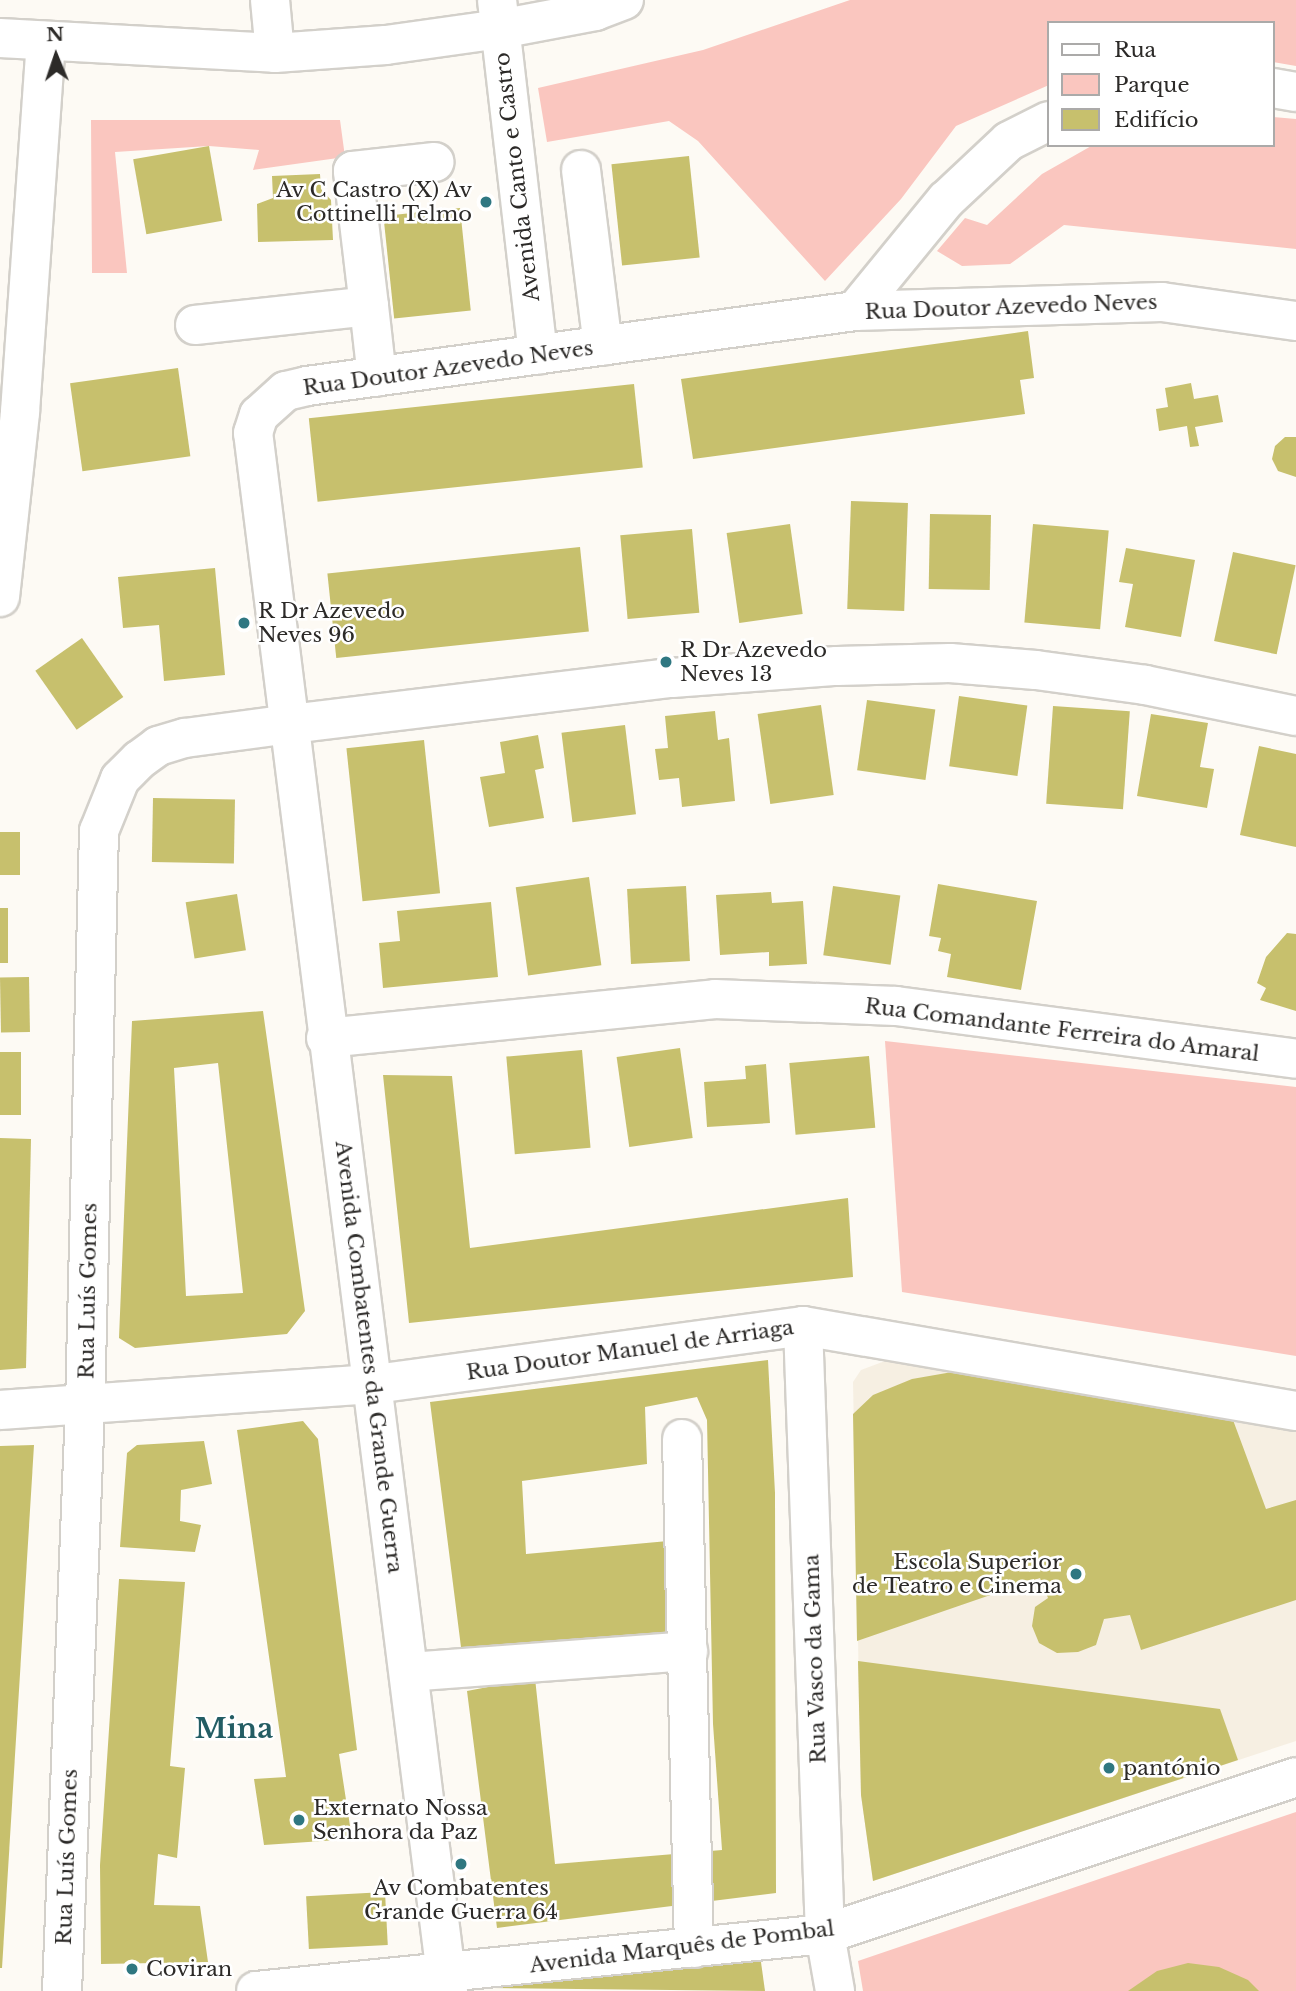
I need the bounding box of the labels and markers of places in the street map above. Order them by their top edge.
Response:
place label: Av C Castro (X) Av Cottinelli Telmo [275,177,472,227]
marker: Av C Castro (X) Av Cottinelli Telmo [478,194,494,210]
place label: R Dr Azevedo Neves 96 [258,598,407,648]
marker: R Dr Azevedo Neves 96 [236,615,252,631]
place label: R Dr Azevedo Neves 13 [680,637,829,687]
marker: R Dr Azevedo Neves 13 [658,654,674,670]
place label: Escola Superior de Teatro e Cinema [851,1549,1062,1599]
marker: Escola Superior de Teatro e Cinema [1068,1566,1084,1582]
place label: pantónio [1123,1755,1220,1781]
marker: pantónio [1101,1760,1117,1776]
place label: Externato Nossa Senhora da Paz [313,1795,488,1845]
marker: Externato Nossa Senhora da Paz [291,1812,307,1828]
marker: Av Combatentes Grande Guerra 64 [453,1856,469,1872]
place label: Av Combatentes Grande Guerra 64 [364,1875,558,1925]
place label: Coviran [146,1956,232,1982]
marker: Coviran [124,1961,140,1977]

